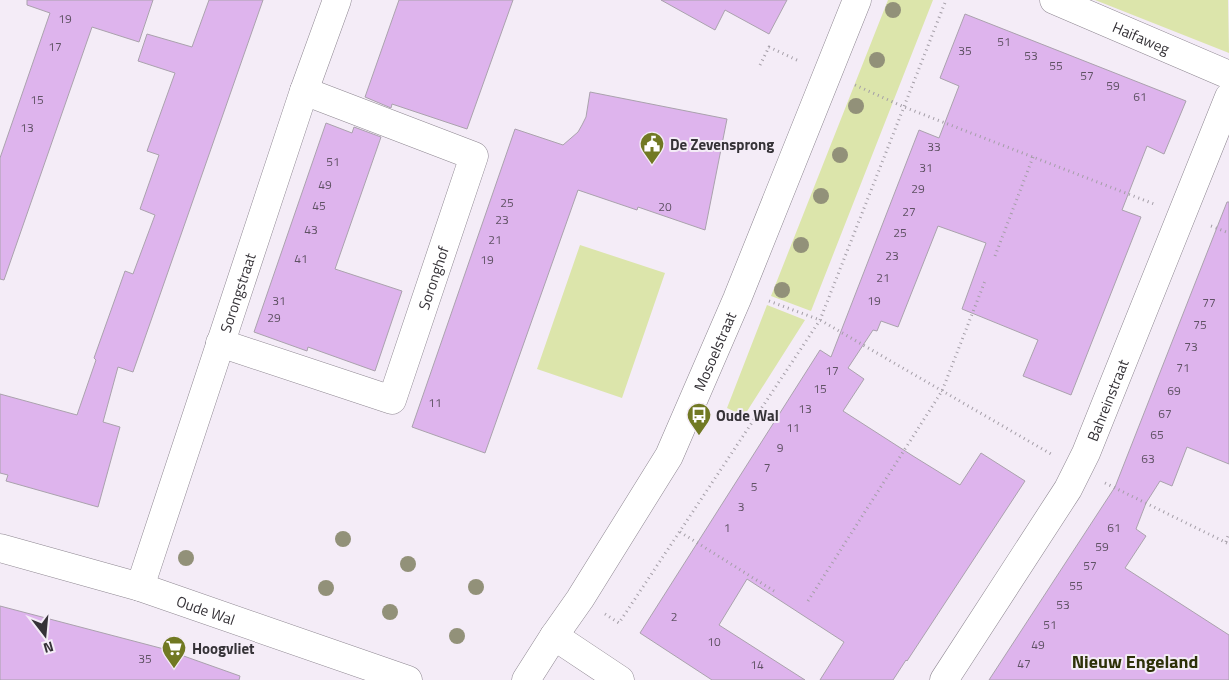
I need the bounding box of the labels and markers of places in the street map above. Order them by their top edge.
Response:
public building icon: De Zevensprong [639,131,665,165]
place label: De Zevensprong [670,133,774,156]
bus stop icon: Oude Wal [686,402,712,436]
place label: Oude Wal [716,404,779,427]
supermarket icon: Hoogvliet [161,635,187,669]
place label: Hoogvliet [192,637,255,660]

